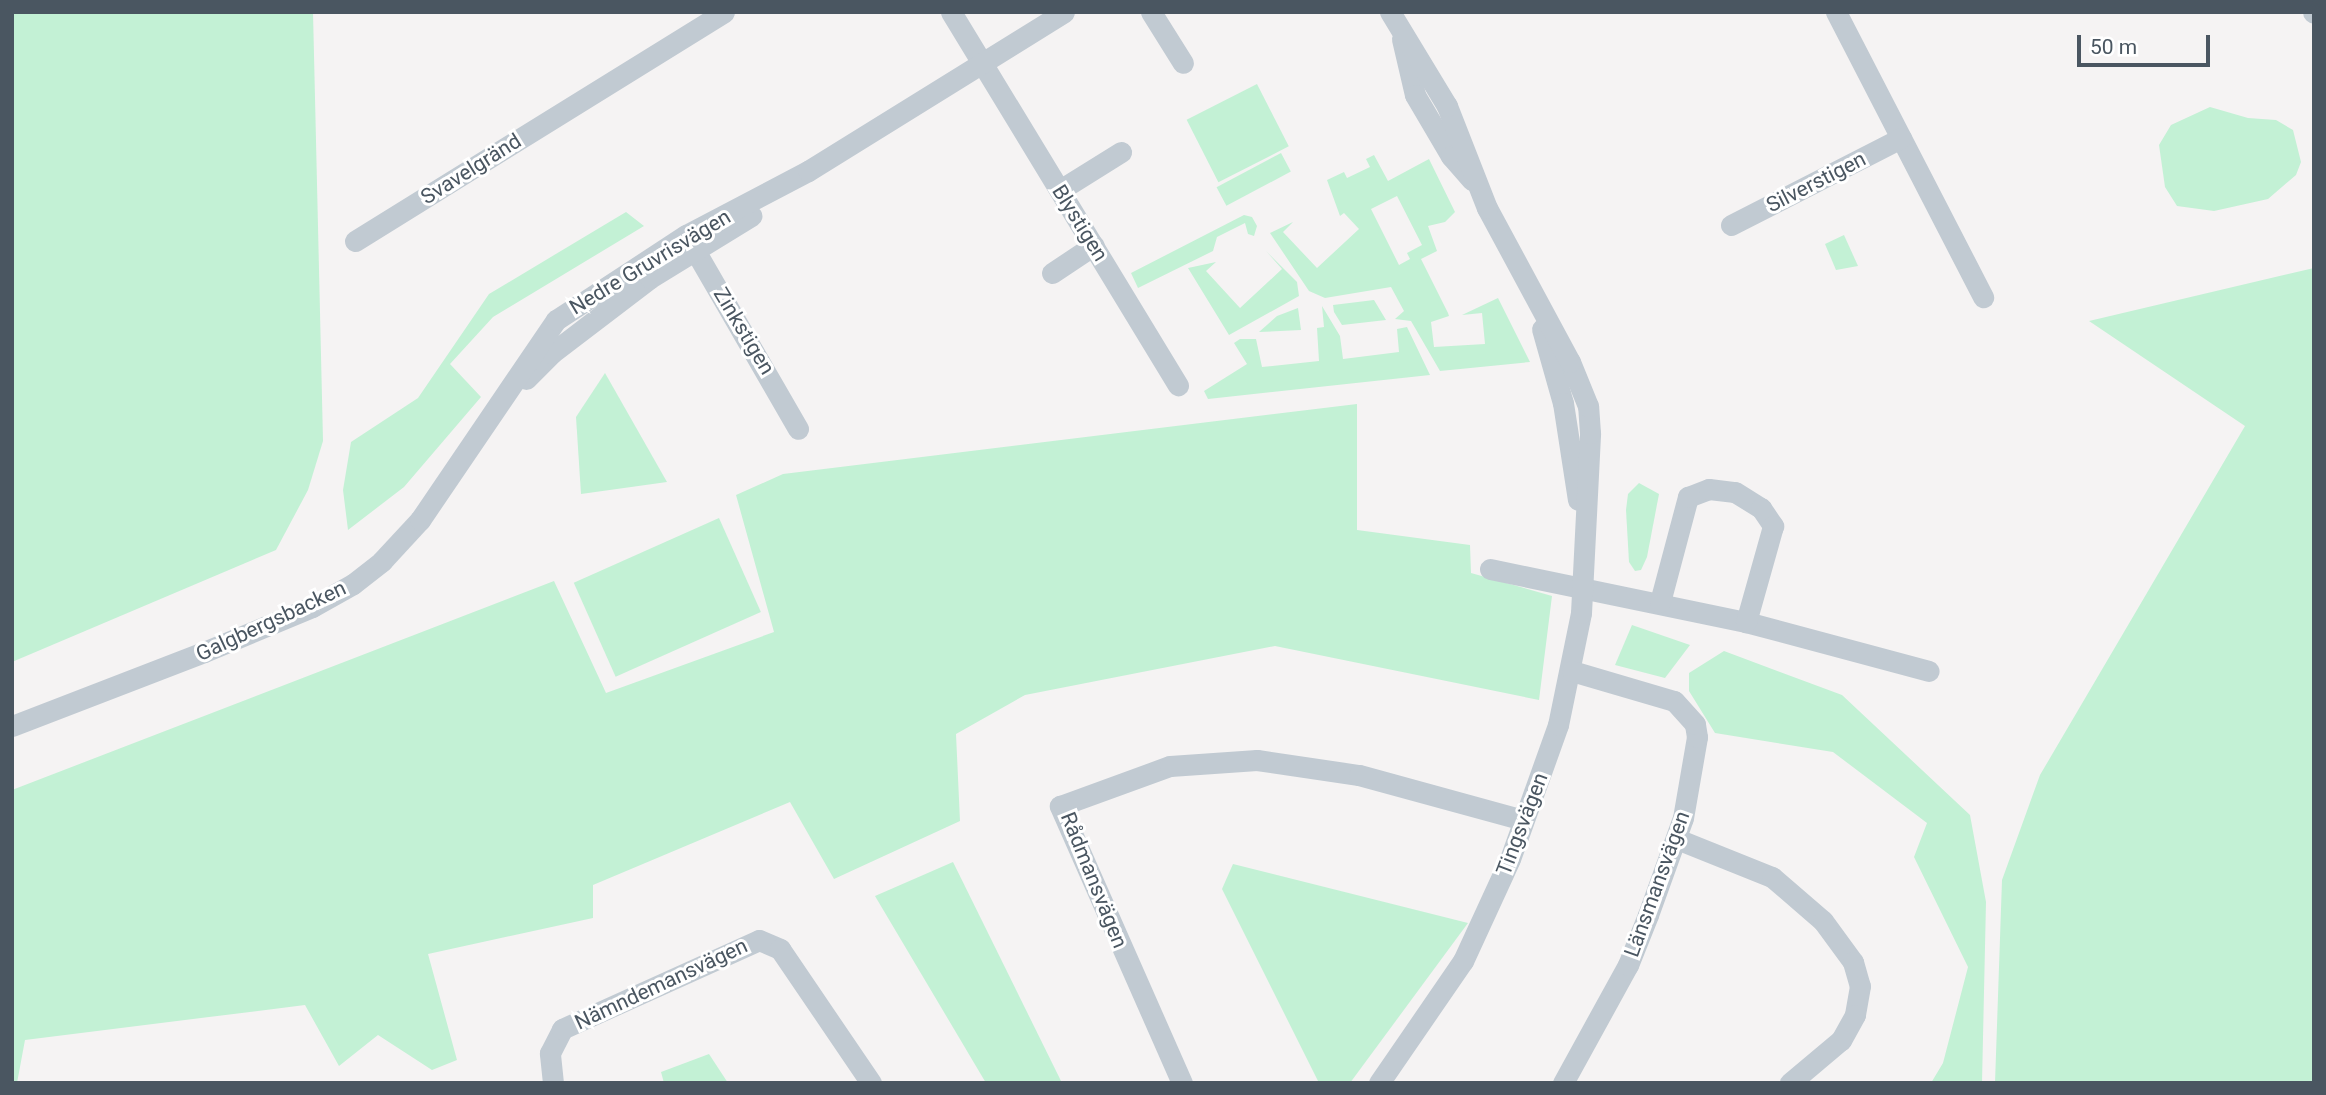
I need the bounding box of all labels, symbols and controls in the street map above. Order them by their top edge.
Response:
scale bar [2081,21,2214,65]
text: 50 m [2090,35,2137,59]
street label: Svavelgränd [416,128,526,210]
street label: Silverstigen [1762,146,1870,218]
street label: Blystigen [1047,180,1113,266]
street label: Nedre Gruvrisvägen [565,204,735,320]
street label: Zinkstigen [708,283,780,379]
street label: Galgbergsbacken [192,575,350,667]
street label: Tingsvägen [1491,769,1553,879]
street label: Rådmansvägen [1055,808,1133,952]
street label: Länsmansvägen [1619,808,1695,960]
street label: Nämndemansvägen [571,933,751,1035]

